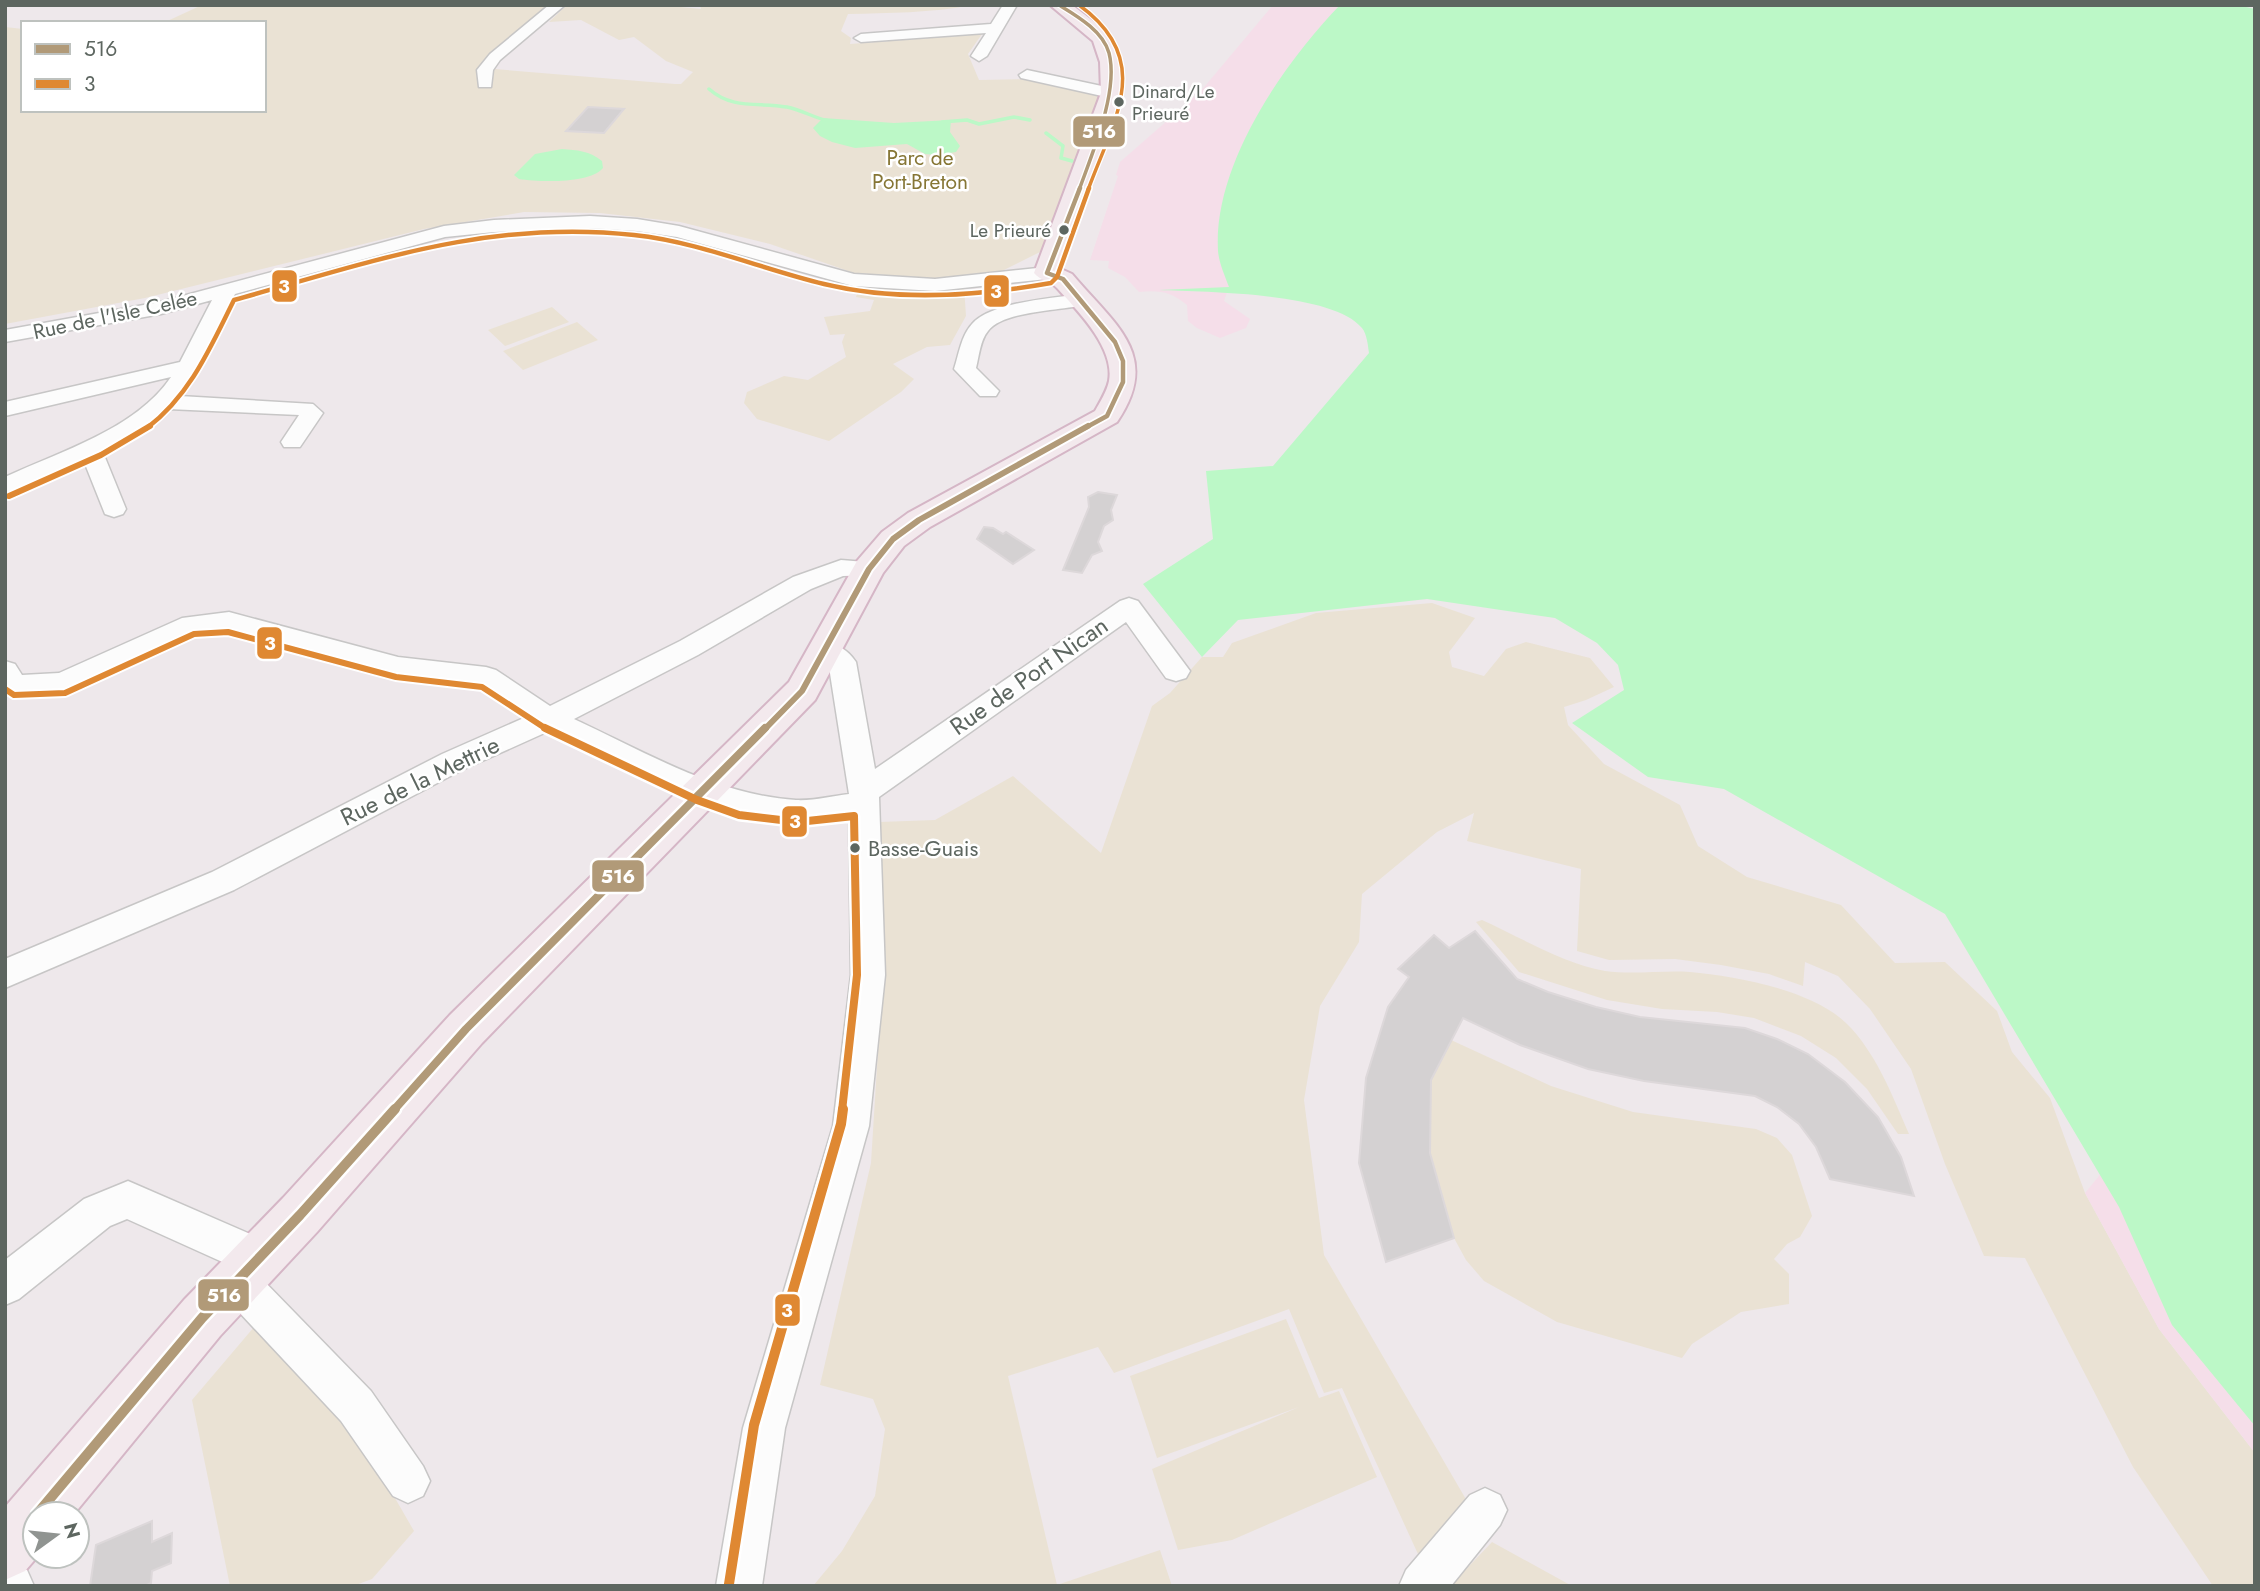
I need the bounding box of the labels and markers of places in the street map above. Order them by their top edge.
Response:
place label: Dinard/Le Prieuré [1132,78,1215,127]
marker: Dinard/Le Prieuré [1112,95,1126,109]
place label: Le Prieuré [970,217,1051,244]
marker: Le Prieuré [1057,223,1071,237]
place label: Basse-Guais [868,832,978,864]
marker: Basse-Guais [848,841,862,855]

